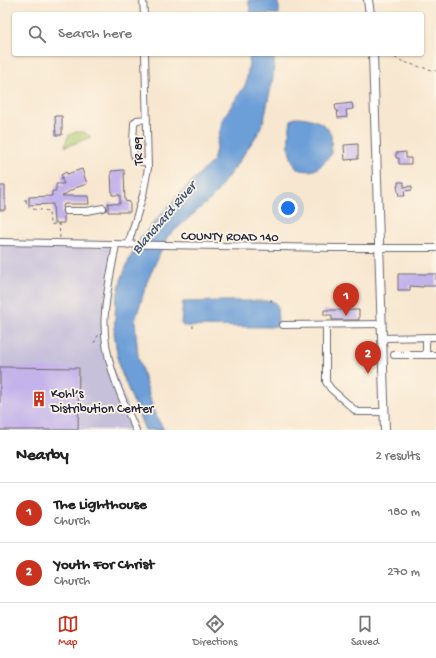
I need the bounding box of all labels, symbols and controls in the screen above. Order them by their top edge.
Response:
search box [12,12,424,56]
icon: search [26,23,48,45]
text: Search here [58,25,132,43]
street label: TR 89 [132,136,147,166]
water label: Blanchard River [129,177,203,258]
your location [278,198,298,218]
street label: COUNTY ROAD 140 [181,229,279,246]
pin: 1 [333,283,359,316]
pin: 2 [355,341,381,374]
place label: Kohl’s Distribution Center [50,387,155,417]
building icon: Kohl’s Distribution Center [30,390,48,408]
text: Nearby [16,446,69,466]
text: 2 results [375,449,420,464]
text: The Lighthouse [54,496,147,514]
text: 1 [26,505,32,520]
text: 180 m [388,505,420,520]
text: Church [54,514,90,529]
text: Youth For Christ [54,556,154,574]
text: 2 [26,565,32,580]
text: 270 m [387,565,420,580]
text: Church [54,574,90,589]
tab: Map [57,613,79,649]
tab: Directions [193,613,237,649]
tab: Saved [351,613,379,649]

